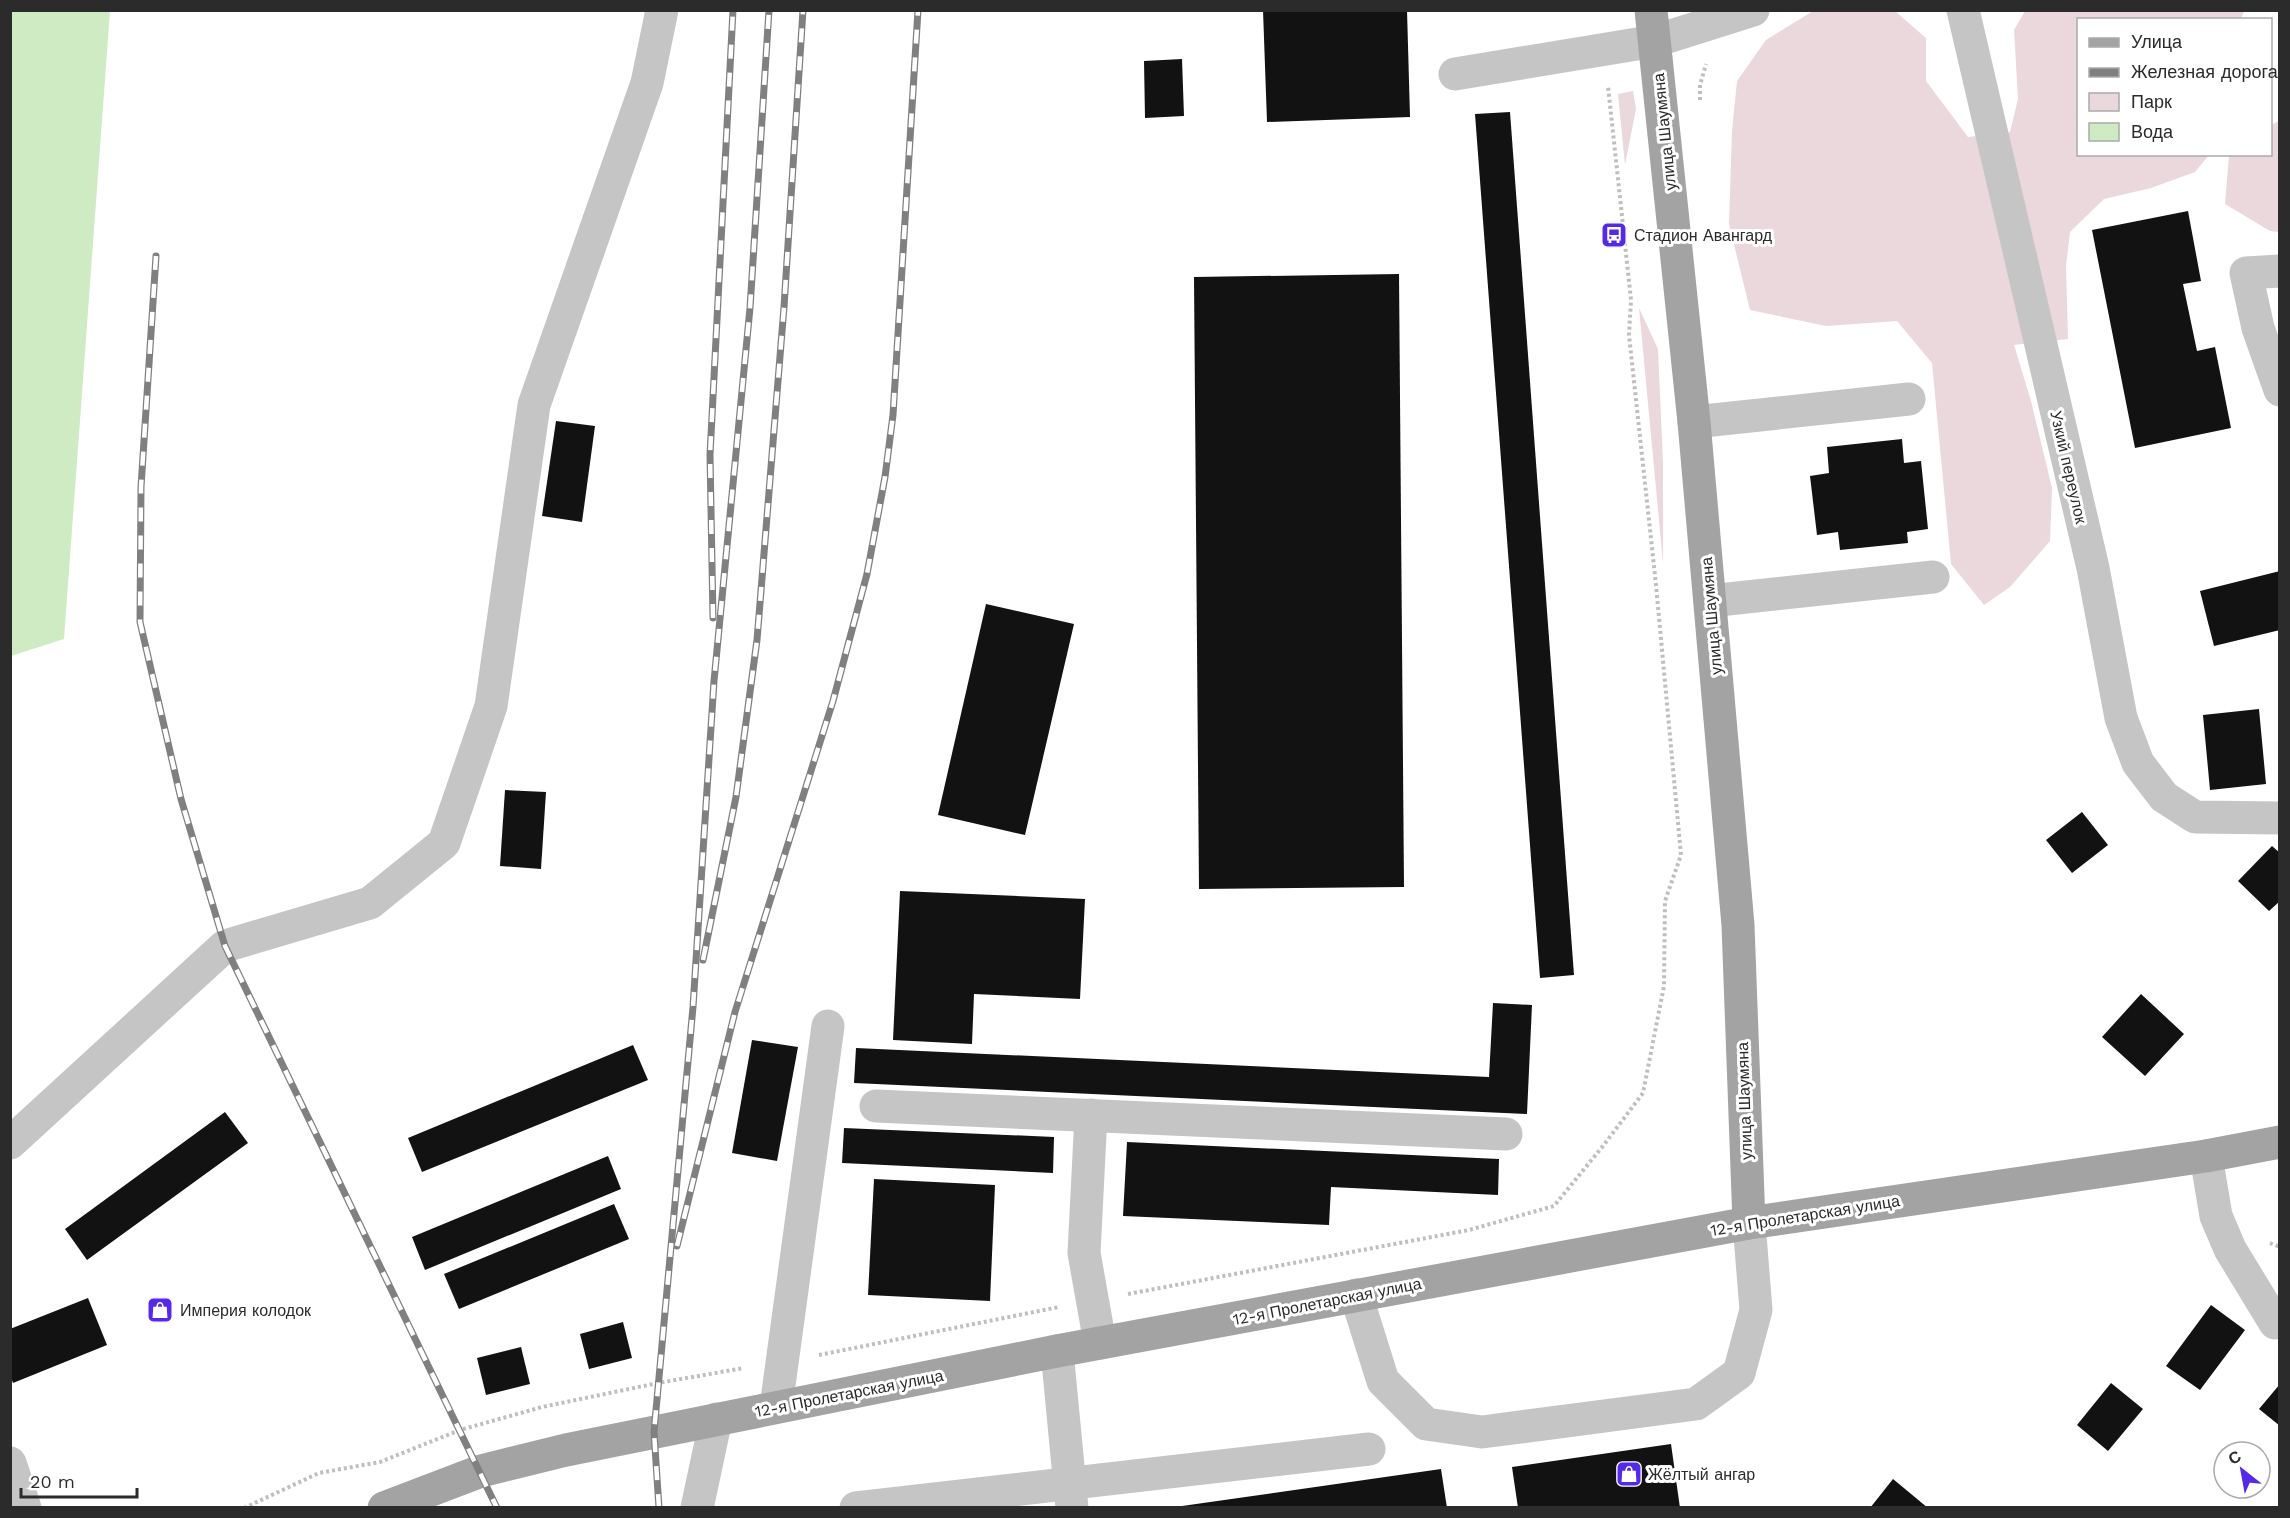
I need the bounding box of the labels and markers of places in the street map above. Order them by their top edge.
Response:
bus stop icon: Стадион Авангард [1599,220,1629,250]
place label: Стадион Авангард [1634,226,1773,245]
shop icon: Империя колодок [145,1295,175,1325]
place label: Империя колодок [180,1301,312,1320]
shop icon: Жёлтый ангар [1614,1459,1644,1489]
place label: Жёлтый ангар [1648,1465,1755,1484]

